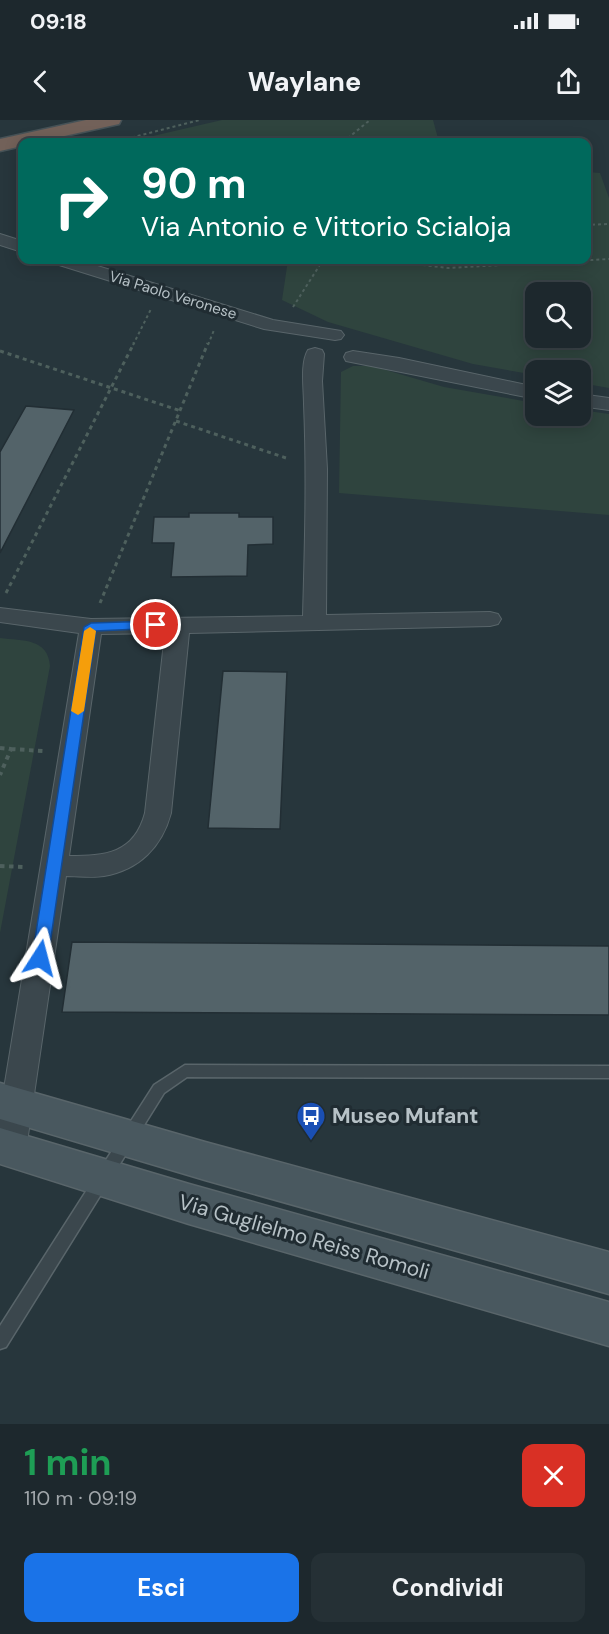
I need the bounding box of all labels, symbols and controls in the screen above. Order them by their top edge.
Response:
text: 09:18 [30,7,87,36]
text: Waylane [248,64,361,99]
icon: back [24,65,57,98]
icon: share [552,65,585,98]
text: 90 m [141,156,247,211]
icon: right [42,162,120,240]
text: Via Antonio e Vittorio Scialoja [141,209,511,244]
street label: Via Paolo Veronese [107,266,239,324]
map controls [525,282,591,426]
button: search [525,282,591,348]
button: layers [525,360,591,426]
pin [130,599,181,650]
icon: arrive [139,608,172,641]
position arrow [8,926,72,990]
bus stop icon: Museo Mufant [295,1100,327,1142]
place label: Museo Mufant [332,1102,478,1130]
street label: Via Guglielmo Reiss Romoli [175,1188,433,1286]
text: 1 min [24,1439,112,1486]
button: close [522,1444,585,1507]
text: 110 m · 09:19 [24,1485,137,1511]
button: Esci [24,1553,299,1622]
button: Condividi [311,1553,585,1622]

